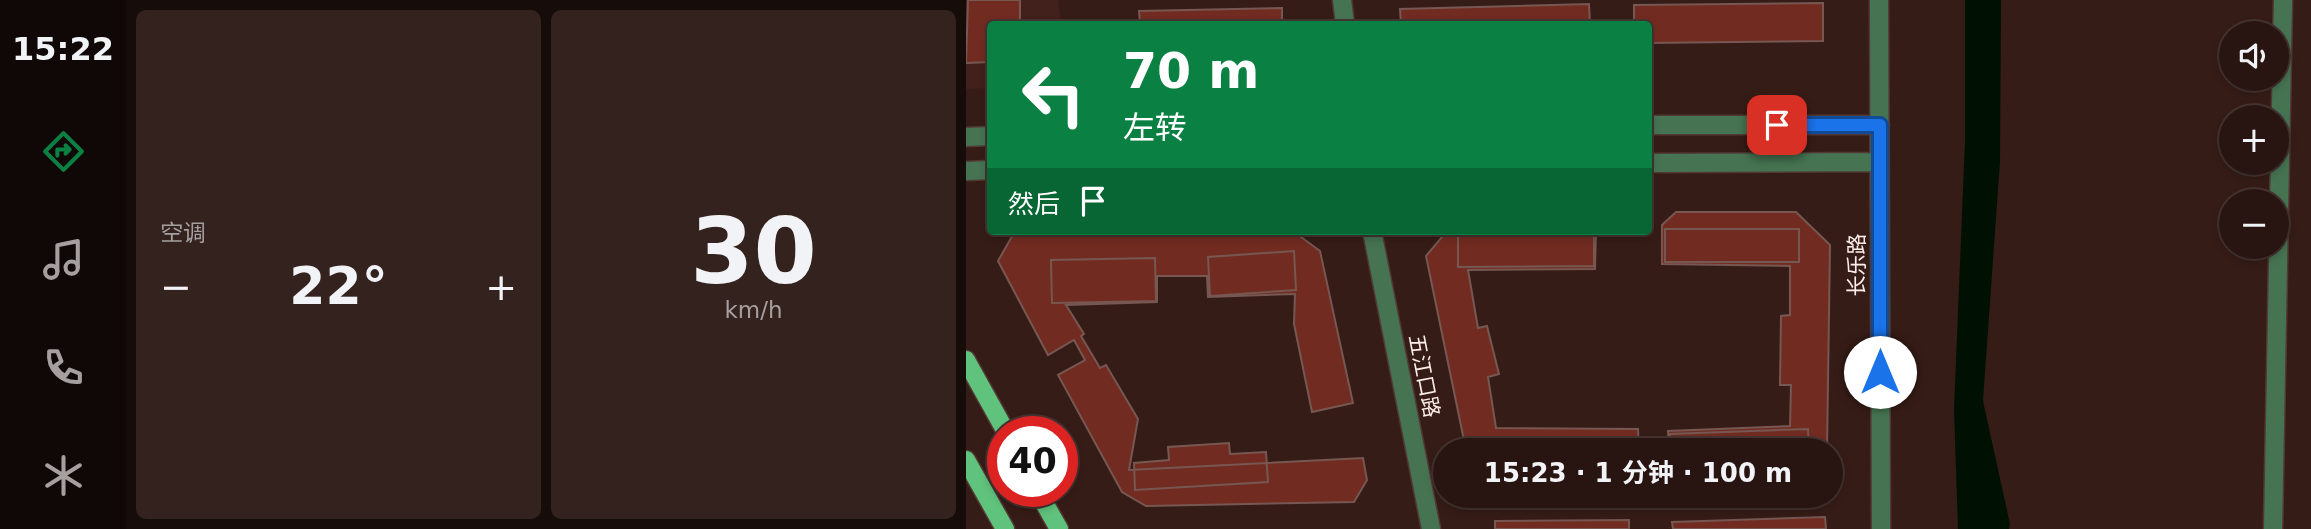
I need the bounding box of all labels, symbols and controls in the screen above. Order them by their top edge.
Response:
map controls [2219,21,2289,259]
button: sound [2219,21,2289,91]
text: 15:22 [12,30,114,68]
text: 70 m [1123,43,1259,100]
icon: left [1008,49,1099,140]
pin [1747,95,1807,155]
button: + [2219,105,2289,175]
icon: arrive [1758,106,1796,144]
text: 左转 [1123,109,1187,147]
icon: directions [39,127,88,176]
icon: arrive [1074,182,1112,220]
text: 然后 [1008,189,1060,219]
button: − [2219,189,2289,259]
text: 30 [690,199,817,304]
text: 空调 [160,220,206,246]
street label: 长乐路 [1845,234,1869,297]
icon: music [39,235,88,284]
text: 22° [289,256,388,316]
text: − [160,265,192,309]
text: + [485,265,517,309]
text: km/h [724,297,783,323]
street label: 五江口路 [1404,332,1444,420]
position arrow [1843,335,1917,409]
icon: phone [39,343,88,392]
speed limit sign: 40 [987,416,1078,507]
icon: climate [39,451,88,500]
text: 15:23 · 1 分钟 · 100 m [1484,458,1792,488]

